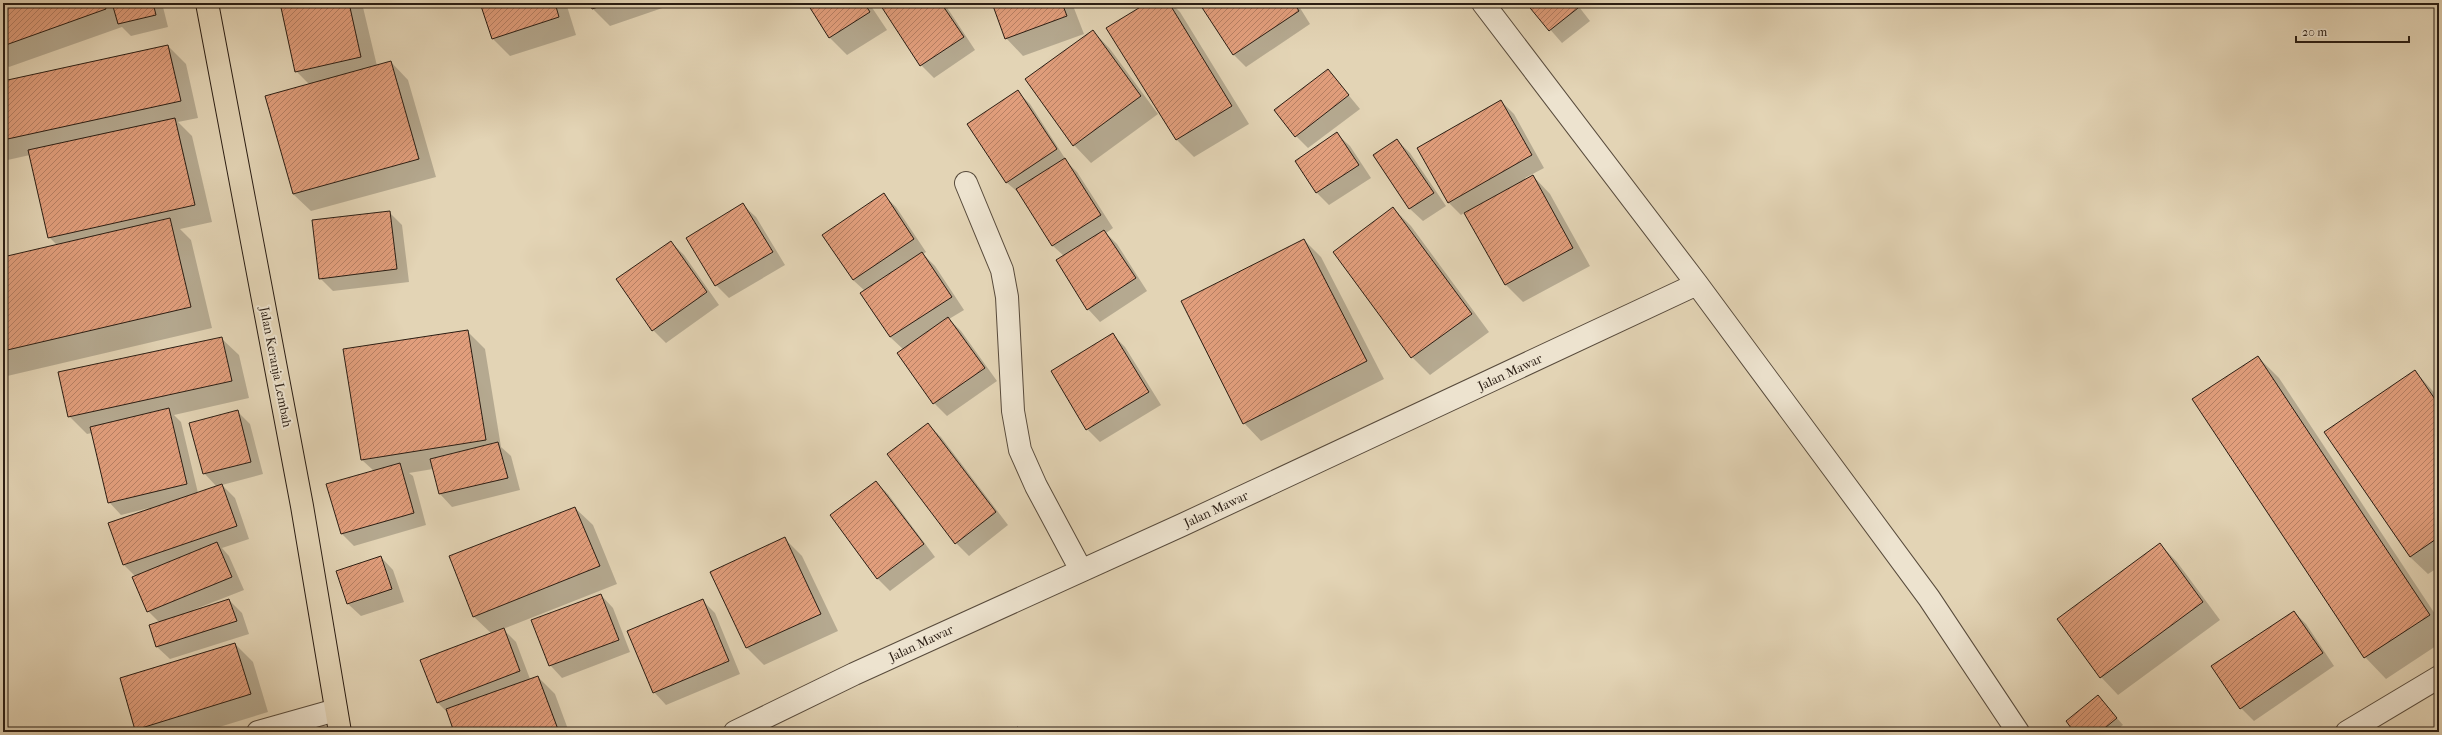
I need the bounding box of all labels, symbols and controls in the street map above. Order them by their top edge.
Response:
scale bar [2296,18,2409,44]
text: 20 m [2302,25,2327,39]
street label: Jalan Keranja Lembah [257,304,295,429]
street label: Jalan Mawar [1475,350,1545,394]
street label: Jalan Mawar [1181,487,1251,531]
street label: Jalan Mawar [886,621,956,665]

